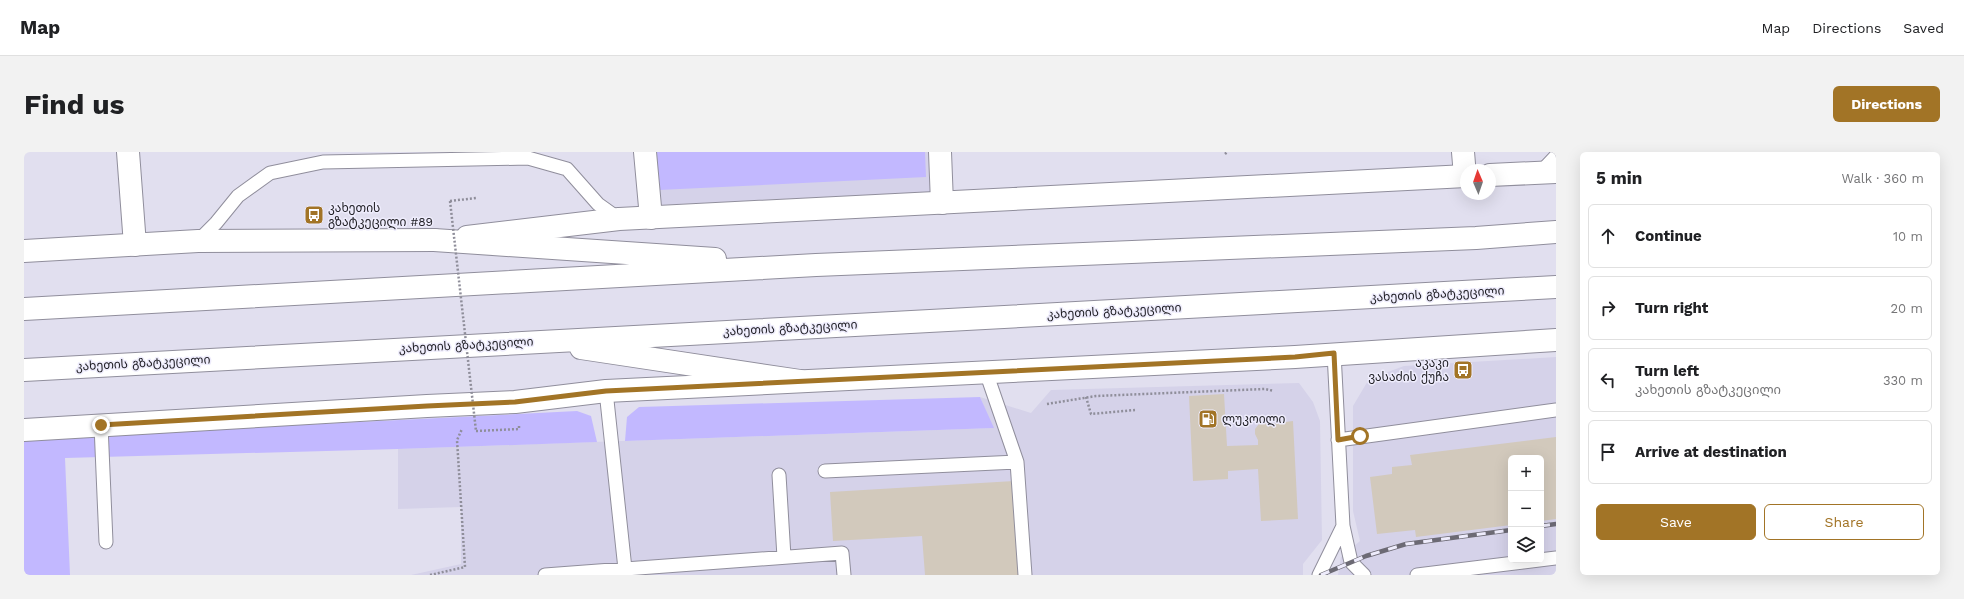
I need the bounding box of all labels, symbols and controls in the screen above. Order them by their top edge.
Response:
text: Map [20,16,60,39]
text: Map [1762,20,1790,36]
text: Directions [1812,20,1881,36]
text: Saved [1903,20,1944,36]
button: Directions [1833,86,1940,122]
text: Find us [24,88,124,121]
north arrow [1460,164,1496,200]
text: 5 min [1596,168,1642,188]
text: Walk · 360 m [1841,171,1924,186]
place label: კახეთის გზატკეცილი #89 [328,201,433,230]
bus stop icon: კახეთის გზატკეცილი #89 [303,204,325,226]
icon: ahead [1597,225,1619,247]
text: Continue [1635,227,1702,245]
text: 10 m [1893,229,1923,244]
street label: კახეთის გზატკეცილი [1369,283,1505,306]
icon: right [1597,297,1619,319]
text: Turn right [1635,299,1708,317]
street label: კახეთის გზატკეცილი [1046,300,1182,323]
text: 20 m [1891,301,1923,316]
street label: კახეთის გზატკეცილი [722,317,858,340]
street label: კახეთის გზატკეცილი [398,334,534,357]
street label: კახეთის გზატკეცილი [75,352,211,375]
place label: აკაკი ვასაძის ქუჩა [1368,356,1449,384]
bus stop icon: აკაკი ვასაძის ქუჩა [1452,359,1474,381]
text: Turn left [1635,362,1699,380]
icon: left [1597,369,1619,391]
text: 330 m [1883,373,1923,388]
text: კახეთის გზატკეცილი [1635,382,1781,397]
fuel station icon: ლუკოილი [1197,408,1219,430]
place label: ლუკოილი [1222,412,1286,427]
route end [92,416,110,434]
route start [1351,427,1369,445]
icon: arrive [1597,441,1619,463]
text: Arrive at destination [1635,443,1787,461]
map controls [1508,455,1544,563]
button: + [1508,455,1544,491]
button: − [1508,491,1544,527]
button: Save [1596,504,1756,540]
button: Share [1764,504,1924,540]
button: layers [1508,527,1544,563]

